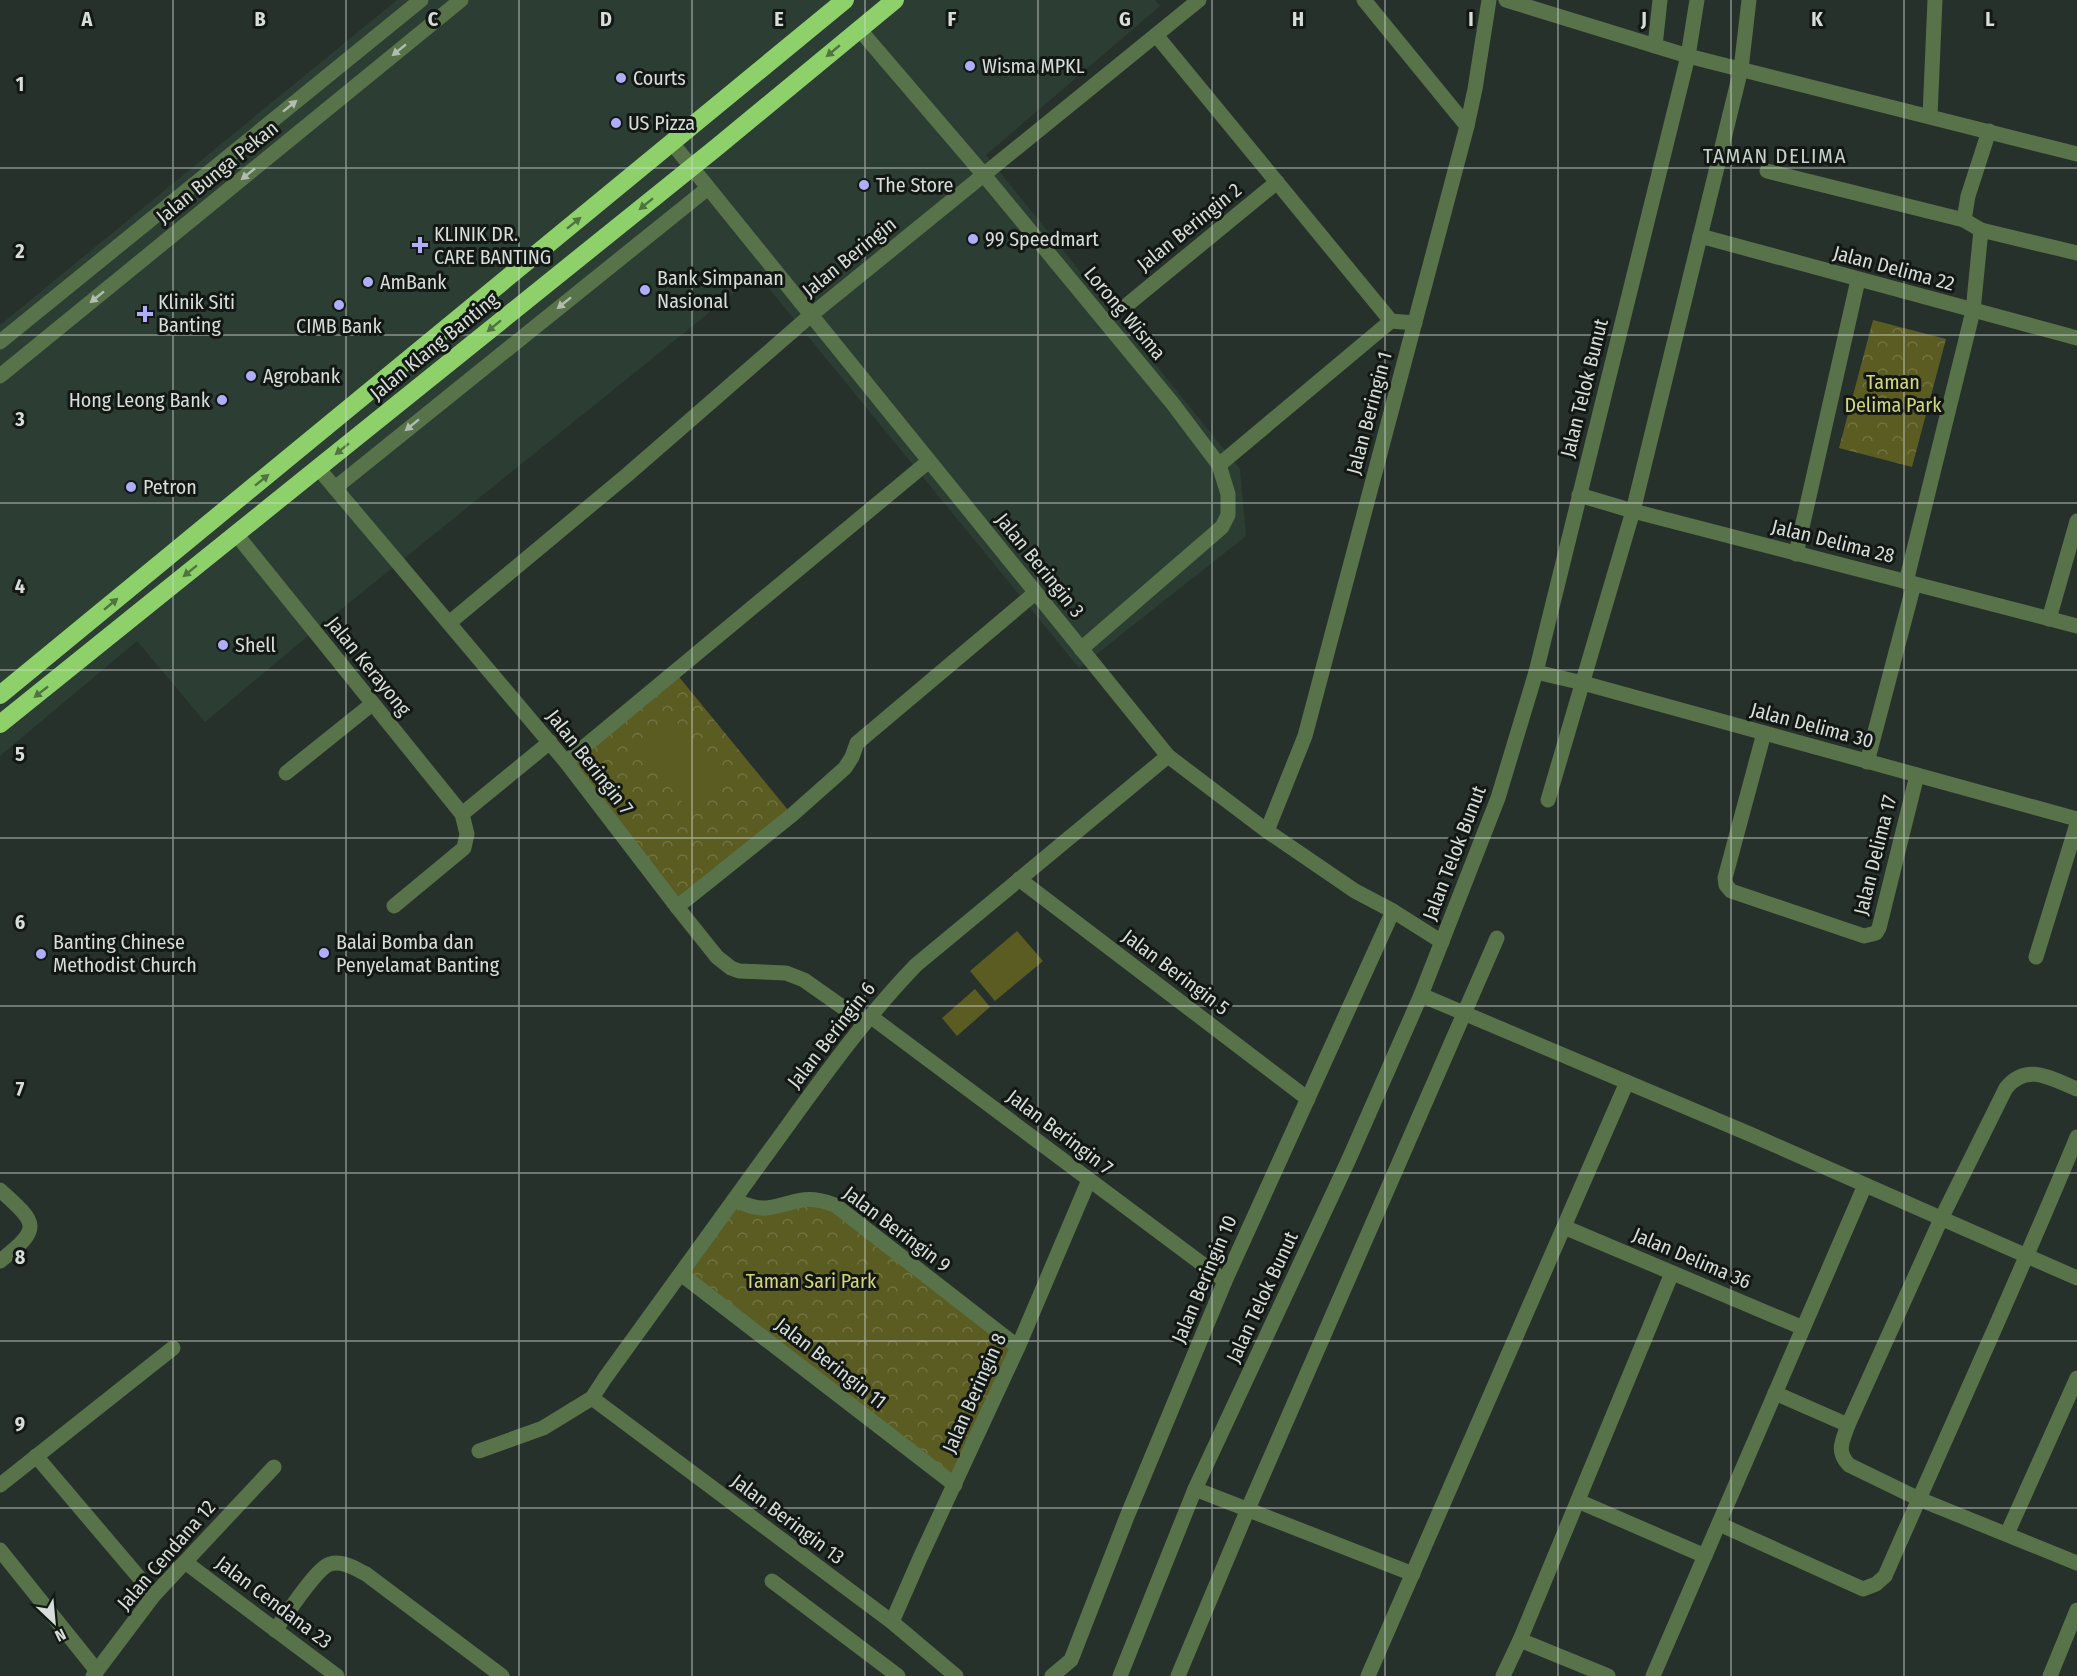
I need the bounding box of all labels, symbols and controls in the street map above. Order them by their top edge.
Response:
text: A [81,7,94,31]
text: B [254,7,266,31]
text: C [428,7,439,31]
text: D [600,7,612,31]
text: E [774,7,784,31]
text: F [948,7,957,31]
text: G [1119,7,1131,31]
text: H [1292,7,1304,31]
text: I [1468,7,1474,31]
text: J [1640,7,1647,31]
text: K [1811,7,1823,31]
text: L [1985,7,1995,31]
one-way arrow [392,44,407,56]
one-way arrow [826,44,841,56]
place label: Wisma MPKL [982,54,1085,78]
marker: Wisma MPKL [963,59,977,73]
place label: Courts [633,66,686,90]
marker: Courts [614,71,628,85]
text: 1 [16,72,24,96]
one-way arrow [282,100,298,113]
place label: US Pizza [628,111,695,135]
street label: Jalan Bunga Pekan [151,116,283,228]
marker: US Pizza [609,116,623,130]
district label: TAMAN DELIMA [1703,143,1847,169]
one-way arrow [241,167,256,179]
place label: The Store [876,173,953,197]
marker: The Store [857,178,871,192]
street label: Jalan Beringin 2 [1132,178,1246,276]
one-way arrow [638,198,654,211]
street label: Jalan Beringin [797,212,901,302]
one-way arrow [567,217,582,229]
place label: KLINIK DR. CARE BANTING [434,222,551,269]
place label: 99 Speedmart [985,227,1099,251]
marker: 99 Speedmart [966,232,980,246]
marker: KLINIK DR. CARE BANTING [411,236,429,254]
text: 2 [14,239,25,263]
street label: Jalan Delima 22 [1831,240,1957,296]
street label: Lorong Wisma [1079,262,1171,364]
place label: Bank Simpanan Nasional [657,266,784,313]
place label: AmBank [380,270,447,294]
marker: AmBank [361,275,375,289]
marker: Bank Simpanan Nasional [638,283,652,297]
street label: Jalan Klang Banting [365,286,504,405]
one-way arrow [89,290,105,303]
place label: Klinik Siti Banting [158,290,235,337]
one-way arrow [556,297,572,310]
marker: CIMB Bank [332,298,346,312]
marker: Klinik Siti Banting [136,305,154,323]
place label: CIMB Bank [296,314,383,338]
street label: Jalan Telok Bunut [1555,316,1613,460]
one-way arrow [486,320,502,333]
street label: Jalan Beringin 1 [1341,349,1397,477]
place label: Agrobank [263,364,341,388]
marker: Agrobank [244,369,258,383]
park label: Taman Delima Park [1844,370,1942,417]
place label: Hong Leong Bank [69,388,211,412]
marker: Hong Leong Bank [215,393,229,407]
text: 3 [14,407,25,431]
one-way arrow [404,419,420,432]
one-way arrow [334,442,350,455]
one-way arrow [254,474,270,487]
place label: Petron [143,475,197,499]
marker: Petron [124,480,138,494]
street label: Jalan Beringin 3 [991,508,1089,622]
street label: Jalan Delima 28 [1769,514,1897,568]
one-way arrow [183,564,198,577]
text: 4 [15,574,25,598]
one-way arrow [103,598,118,611]
street label: Jalan Kerayong [322,612,417,721]
place label: Shell [235,633,276,657]
marker: Shell [216,638,230,652]
one-way arrow [33,685,49,698]
street label: Jalan Delima 30 [1748,697,1876,753]
street label: Jalan Beringin 7 [542,705,638,819]
text: 5 [15,742,25,766]
street label: Jalan Telok Bunut [1417,782,1491,924]
street label: Jalan Delima 17 [1848,792,1902,918]
text: 6 [15,910,25,934]
street label: Jalan Beringin 5 [1118,924,1234,1020]
place label: Banting Chinese Methodist Church [53,930,197,977]
place label: Balai Bomba dan Penyelamat Banting [336,930,500,977]
marker: Balai Bomba dan Penyelamat Banting [317,946,331,960]
marker: Banting Chinese Methodist Church [34,947,48,961]
street label: Jalan Beringin 6 [782,977,880,1093]
text: 7 [16,1077,25,1101]
street label: Jalan Beringin 7 [1002,1084,1118,1180]
street label: Jalan Beringin 9 [839,1181,955,1277]
street label: Jalan Beringin 10 [1166,1211,1242,1347]
street label: Jalan Delima 36 [1629,1222,1755,1294]
street label: Jalan Telok Bunut [1221,1227,1303,1366]
text: 8 [15,1245,26,1269]
park label: Taman Sari Park [746,1269,877,1293]
street label: Jalan Beringin 11 [771,1312,891,1414]
street label: Jalan Beringin 8 [937,1329,1011,1457]
text: 9 [15,1412,25,1436]
street label: Jalan Beringin 13 [727,1469,849,1569]
street label: Jalan Cendana 12 [112,1495,220,1615]
street label: Jalan Cendana 23 [211,1551,337,1653]
north arrow [24,1592,84,1652]
text: N [52,1624,69,1646]

